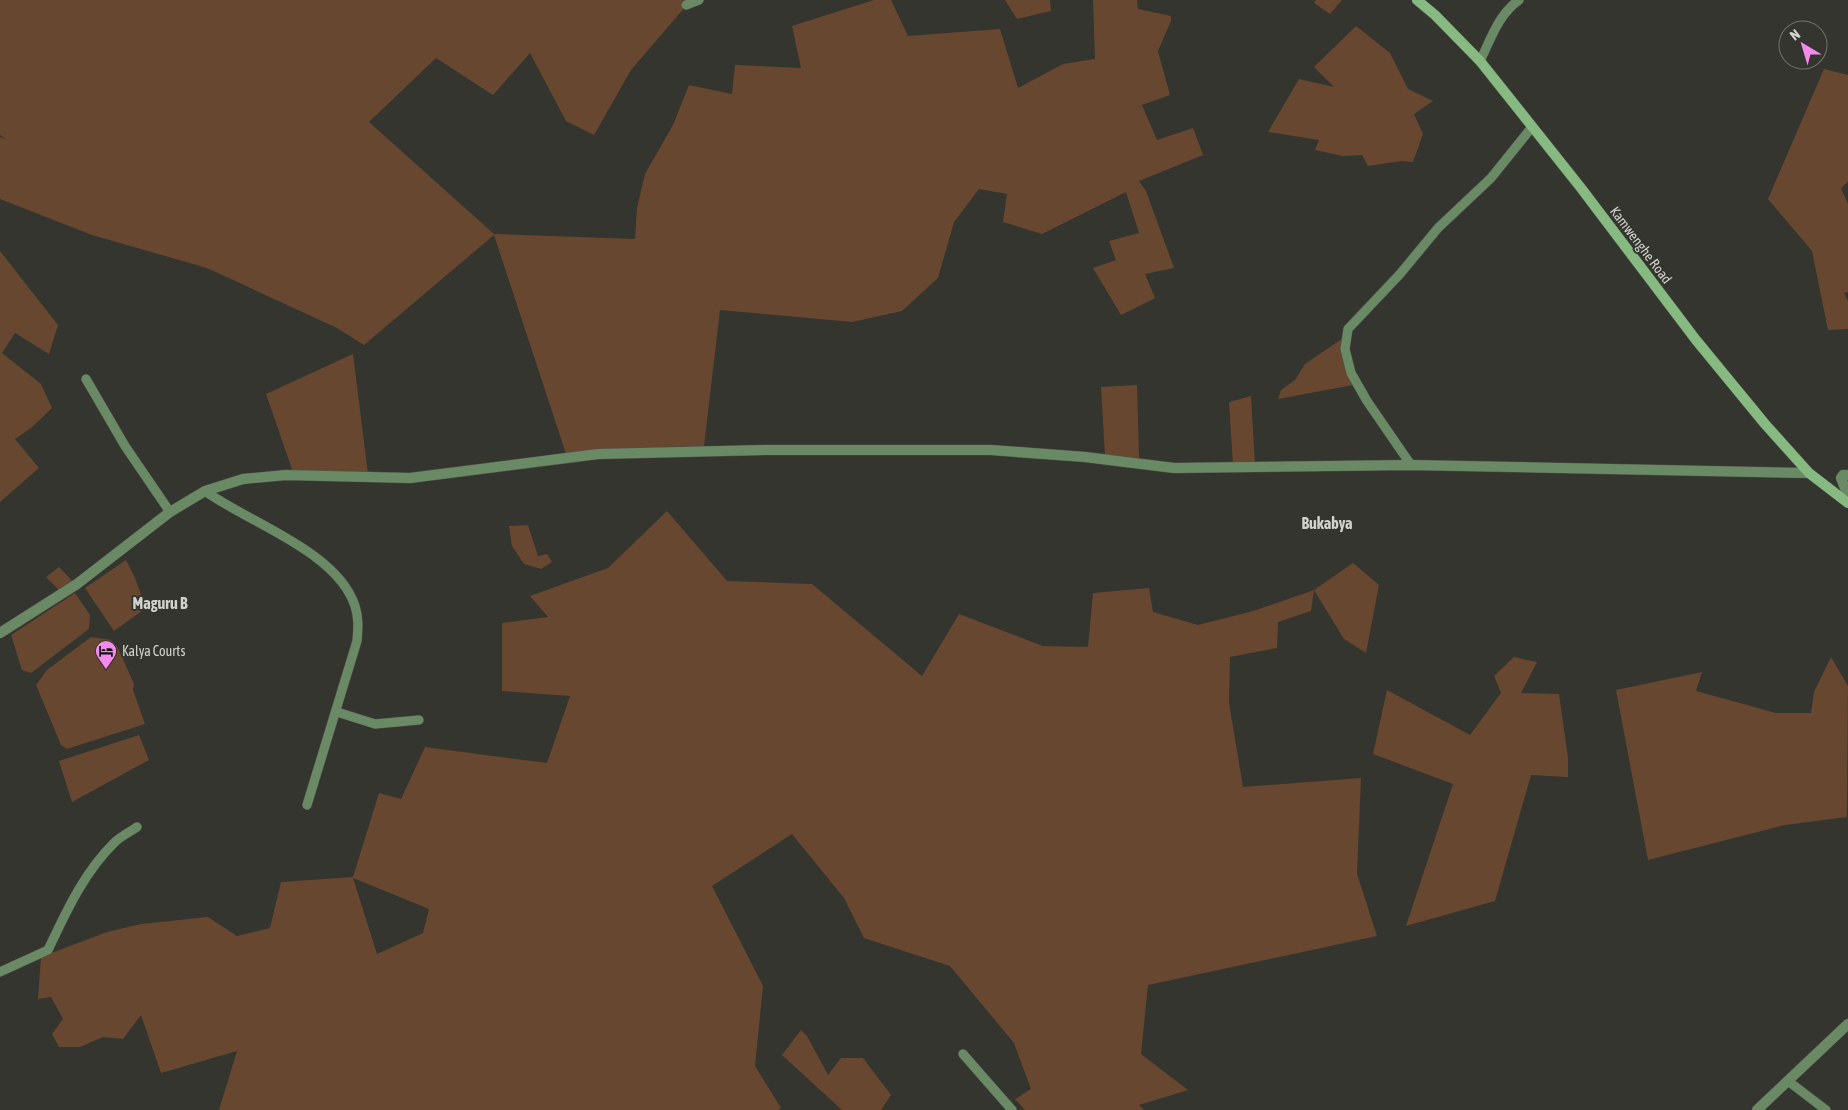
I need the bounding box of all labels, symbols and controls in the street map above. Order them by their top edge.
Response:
north arrow [1778,20,1828,70]
text: N [1787,26,1803,44]
street label: Kamwenghe Road [1607,203,1675,287]
district label: Bukabya [1301,514,1353,532]
district label: Maguru B [133,594,188,612]
hotel icon: Kalya Courts [94,639,118,670]
place label: Kalya Courts [122,643,185,659]

